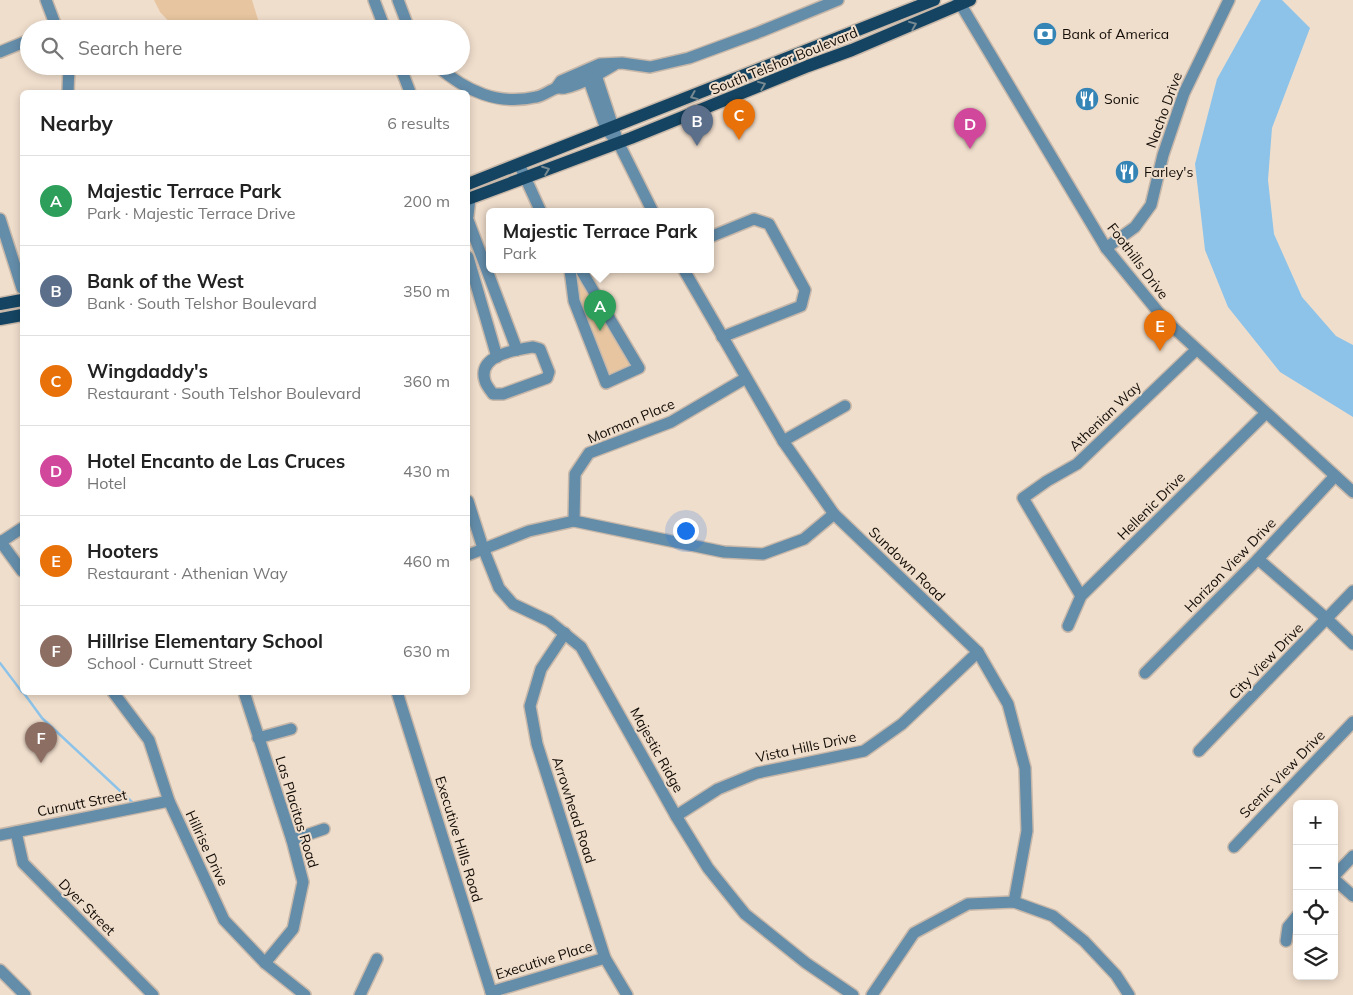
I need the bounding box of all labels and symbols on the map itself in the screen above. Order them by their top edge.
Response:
one-way arrow [908,20,917,31]
bank icon: Bank of America [1032,21,1058,47]
street label: South Telshor Boulevard [708,23,860,99]
place label: Bank of America [1062,25,1169,43]
street label: Nacho Drive [1142,70,1186,150]
one-way arrow [758,81,766,91]
restaurant icon: Sonic [1074,86,1100,112]
one-way arrow [690,89,699,100]
place label: Sonic [1104,90,1139,108]
pin: C [723,99,755,140]
pin: B [681,105,713,146]
pin: D [954,108,986,149]
restaurant icon: Farley's [1114,159,1140,185]
place label: Farley's [1144,163,1193,181]
one-way arrow [541,166,550,176]
street label: Foothills Drive [1103,219,1173,303]
pin: A [584,290,616,331]
pin: E [1144,310,1176,351]
street label: Athenian Way [1065,377,1145,455]
street label: Morman Place [585,395,677,447]
street label: Hellenic Drive [1113,468,1189,544]
street label: Horizon View Drive [1180,514,1280,616]
your location [673,518,699,544]
street label: Sundown Road [865,523,949,605]
street label: City View Drive [1225,619,1307,703]
street label: Majestic Ridge [626,704,688,796]
pin: F [25,722,57,763]
street label: Scenic View Drive [1235,726,1329,822]
street label: Vista Hills Drive [754,728,858,766]
street label: Las Placitas Road [271,754,323,870]
street label: Arrowhead Road [548,754,600,866]
street label: Executive Hills Road [431,774,487,904]
street label: Curnutt Street [36,785,128,821]
street label: Hillrise Drive [182,807,232,889]
street label: Dyer Street [55,875,119,939]
street label: Executive Place [493,937,595,983]

